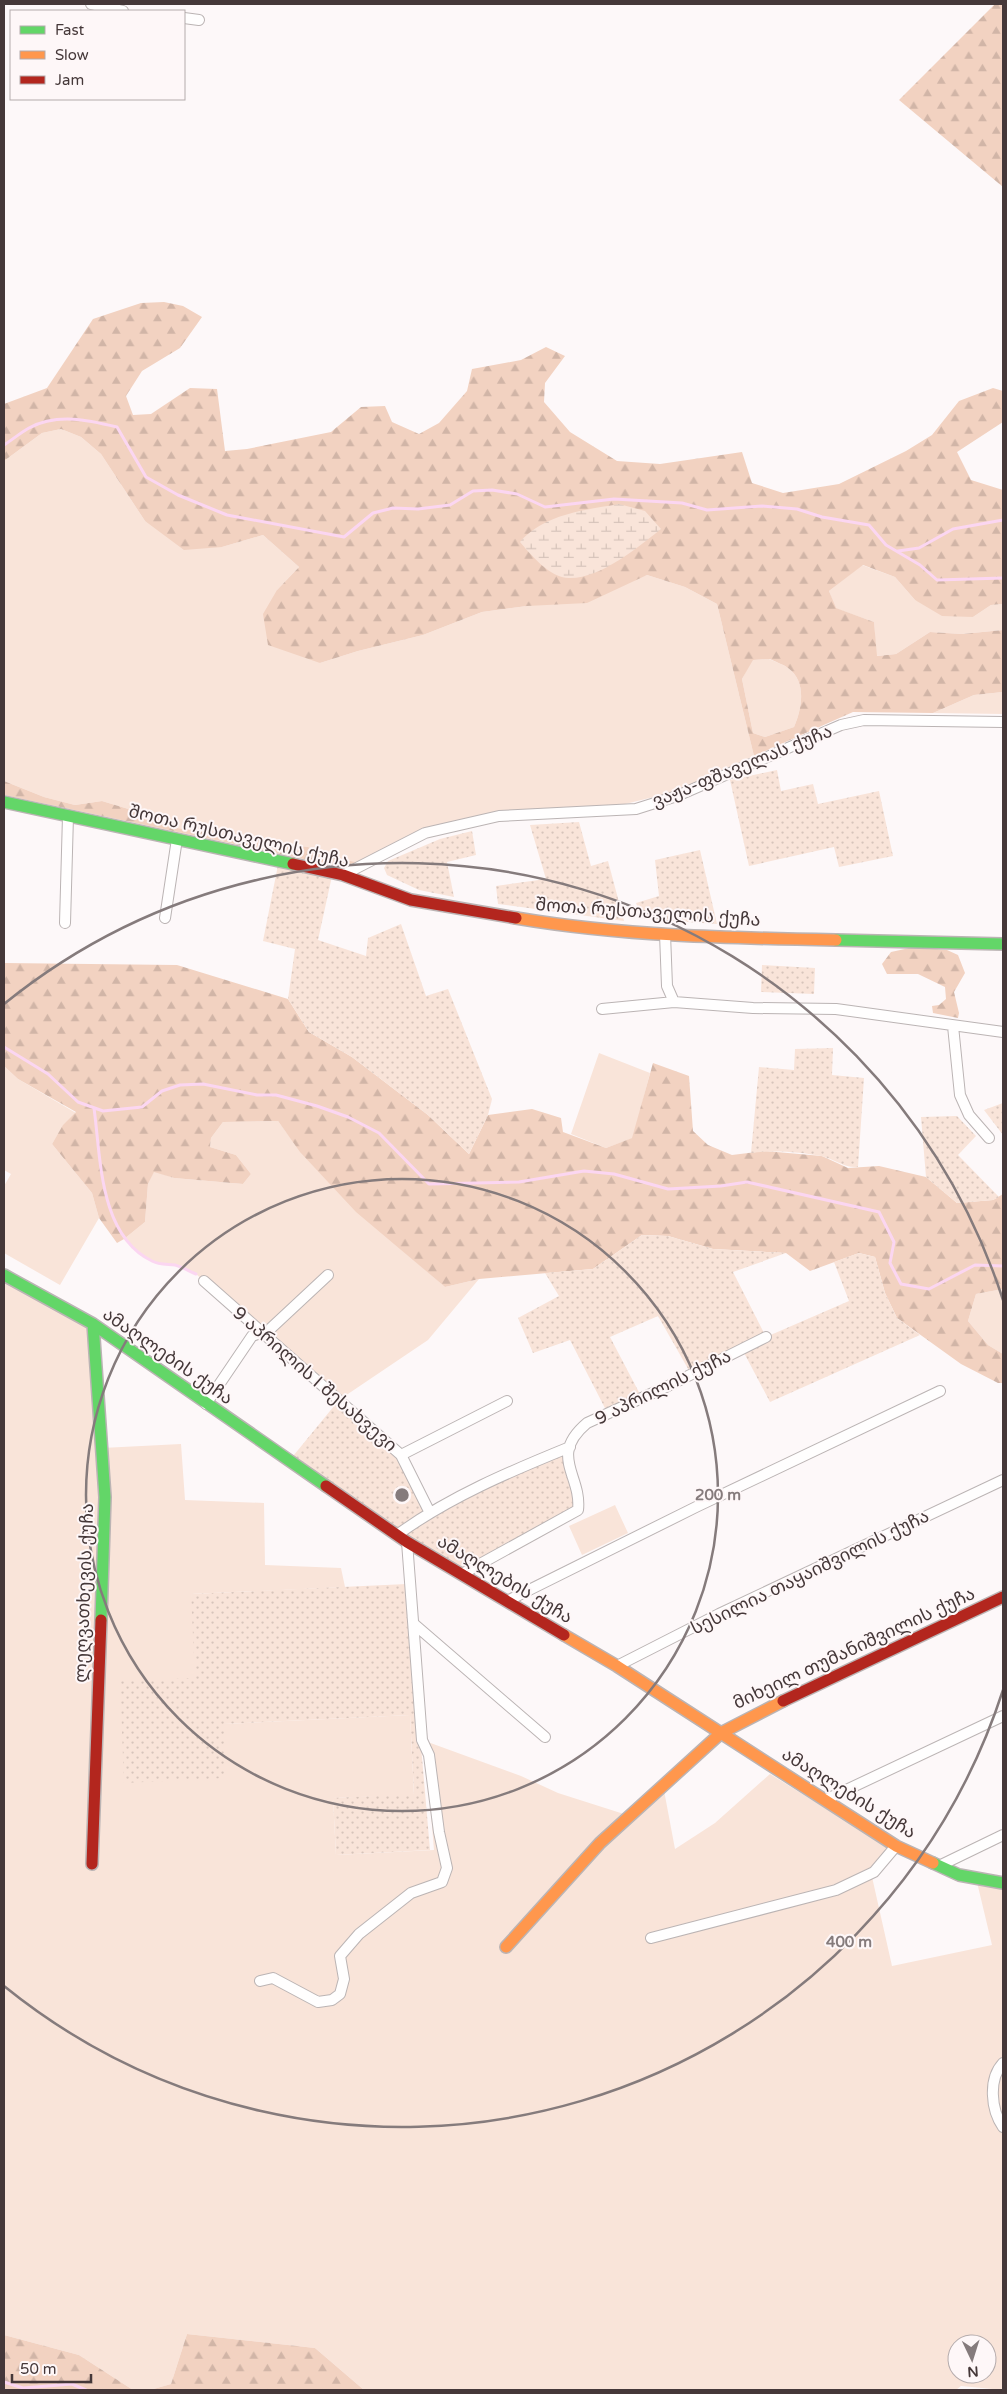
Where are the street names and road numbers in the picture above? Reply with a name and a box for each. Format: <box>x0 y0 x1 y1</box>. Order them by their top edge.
street label: ვაჟა-ფშაველას ქუჩა <box>649 720 835 812</box>
street label: შოთა რუსთაველის ქუჩა <box>127 800 351 872</box>
street label: შოთა რუსთაველის ქუჩა <box>535 893 761 931</box>
street label: 9 აპრილის I შესახვევი <box>228 1302 402 1456</box>
street label: ამაღლების ქუჩა <box>99 1303 237 1409</box>
street label: 9 აპრილის ქუჩა <box>591 1345 735 1429</box>
street label: ლეღვათხევის ქუჩა <box>70 1503 98 1683</box>
street label: სესილია თაყაიშვილის ქუჩა <box>687 1505 933 1639</box>
street label: ამაღლების ქუჩა <box>433 1530 577 1628</box>
street label: მიხეილ თუმანიშვილის ქუჩა <box>730 1582 978 1714</box>
street label: ამაღლების ქუჩა <box>778 1743 920 1843</box>

